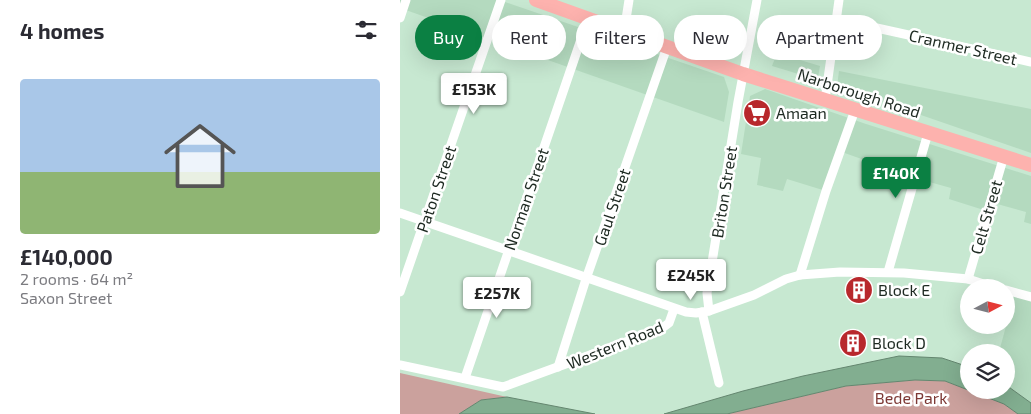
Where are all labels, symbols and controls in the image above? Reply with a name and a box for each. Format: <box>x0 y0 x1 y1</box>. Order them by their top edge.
chip: Buy <box>415 15 482 60</box>
chip: Rent <box>492 15 566 60</box>
chip: Filters <box>576 15 664 60</box>
chip: New <box>674 15 747 60</box>
chip: Apartment <box>757 15 882 60</box>
icon: filters <box>352 16 380 44</box>
text: 4 homes <box>20 18 104 43</box>
street label: Cranmer Street <box>907 25 1019 68</box>
street label: Narborough Road <box>795 64 923 121</box>
pin: £153K <box>439 72 509 115</box>
text: £153K <box>452 79 496 98</box>
supermarket icon: Amaan <box>742 98 772 128</box>
place label: Amaan <box>776 103 827 122</box>
icon: home <box>155 111 245 201</box>
street label: Paton Street <box>412 143 459 235</box>
street label: Norman Street <box>499 145 552 252</box>
street label: Briton Street <box>707 145 740 239</box>
pin: £140K <box>861 156 931 199</box>
text: £140K <box>873 163 919 182</box>
street label: Gaul Street <box>589 166 634 248</box>
street label: Celt Street <box>966 177 1005 256</box>
text: £140,000 <box>20 244 113 269</box>
pin: £245K <box>656 258 726 301</box>
text: £245K <box>667 265 715 284</box>
text: 2 rooms · 64 m² <box>20 269 133 288</box>
building icon: Block E <box>844 275 874 305</box>
pin: £257K <box>462 276 532 319</box>
north arrow <box>960 279 1015 334</box>
map controls <box>960 279 1015 399</box>
place label: Block E <box>878 280 930 299</box>
text: £257K <box>474 283 520 302</box>
text: Saxon Street <box>20 288 112 307</box>
street label: Western Road <box>564 317 666 373</box>
building icon: Block D <box>838 328 868 358</box>
place label: Block D <box>872 333 926 352</box>
button: layers <box>960 344 1015 399</box>
park label: Bede Park <box>875 388 947 407</box>

